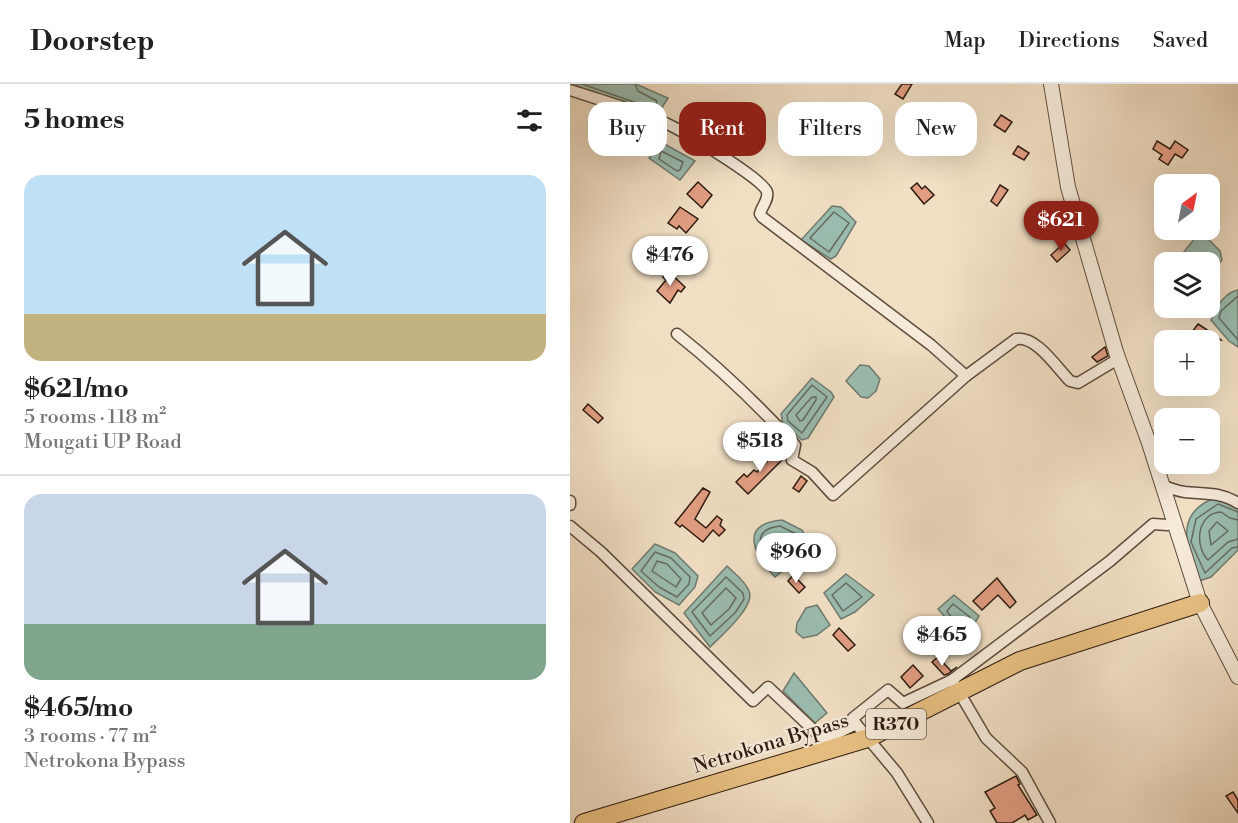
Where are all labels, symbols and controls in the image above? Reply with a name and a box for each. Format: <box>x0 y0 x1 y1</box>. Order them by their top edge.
text: Doorstep <box>30 24 155 59</box>
text: Map <box>944 28 986 54</box>
text: Directions <box>1019 28 1120 54</box>
text: Saved <box>1153 28 1208 54</box>
chip: Buy <box>588 102 667 156</box>
chip: Rent <box>679 102 766 156</box>
chip: Filters <box>778 102 883 156</box>
chip: New <box>895 102 977 156</box>
text: 5 homes <box>24 104 124 136</box>
icon: filters <box>513 104 546 137</box>
north arrow <box>1154 174 1220 240</box>
map controls <box>1154 174 1220 474</box>
pin: $621 <box>1025 201 1097 252</box>
text: $621 <box>1038 208 1084 233</box>
icon: home <box>231 214 339 322</box>
pin: $476 <box>634 236 706 287</box>
text: $476 <box>646 243 694 268</box>
button: layers <box>1154 252 1220 318</box>
button: + <box>1154 330 1220 396</box>
text: $621/mo <box>24 373 129 405</box>
text: 5 rooms · 118 m² <box>24 405 166 430</box>
button: − <box>1154 408 1220 474</box>
pin: $518 <box>724 422 796 473</box>
text: $518 <box>737 429 783 454</box>
text: Mougati UP Road <box>24 430 182 455</box>
icon: home <box>231 533 339 641</box>
pin: $960 <box>760 533 832 584</box>
text: $960 <box>770 540 822 565</box>
pin: $465 <box>906 616 978 667</box>
text: $465 <box>917 623 967 648</box>
text: $465/mo <box>24 692 133 724</box>
street label: Netrokona Bypass <box>690 708 852 780</box>
road number: R370 <box>866 709 926 739</box>
text: 3 rooms · 77 m² <box>24 724 157 749</box>
text: Netrokona Bypass <box>24 749 186 774</box>

